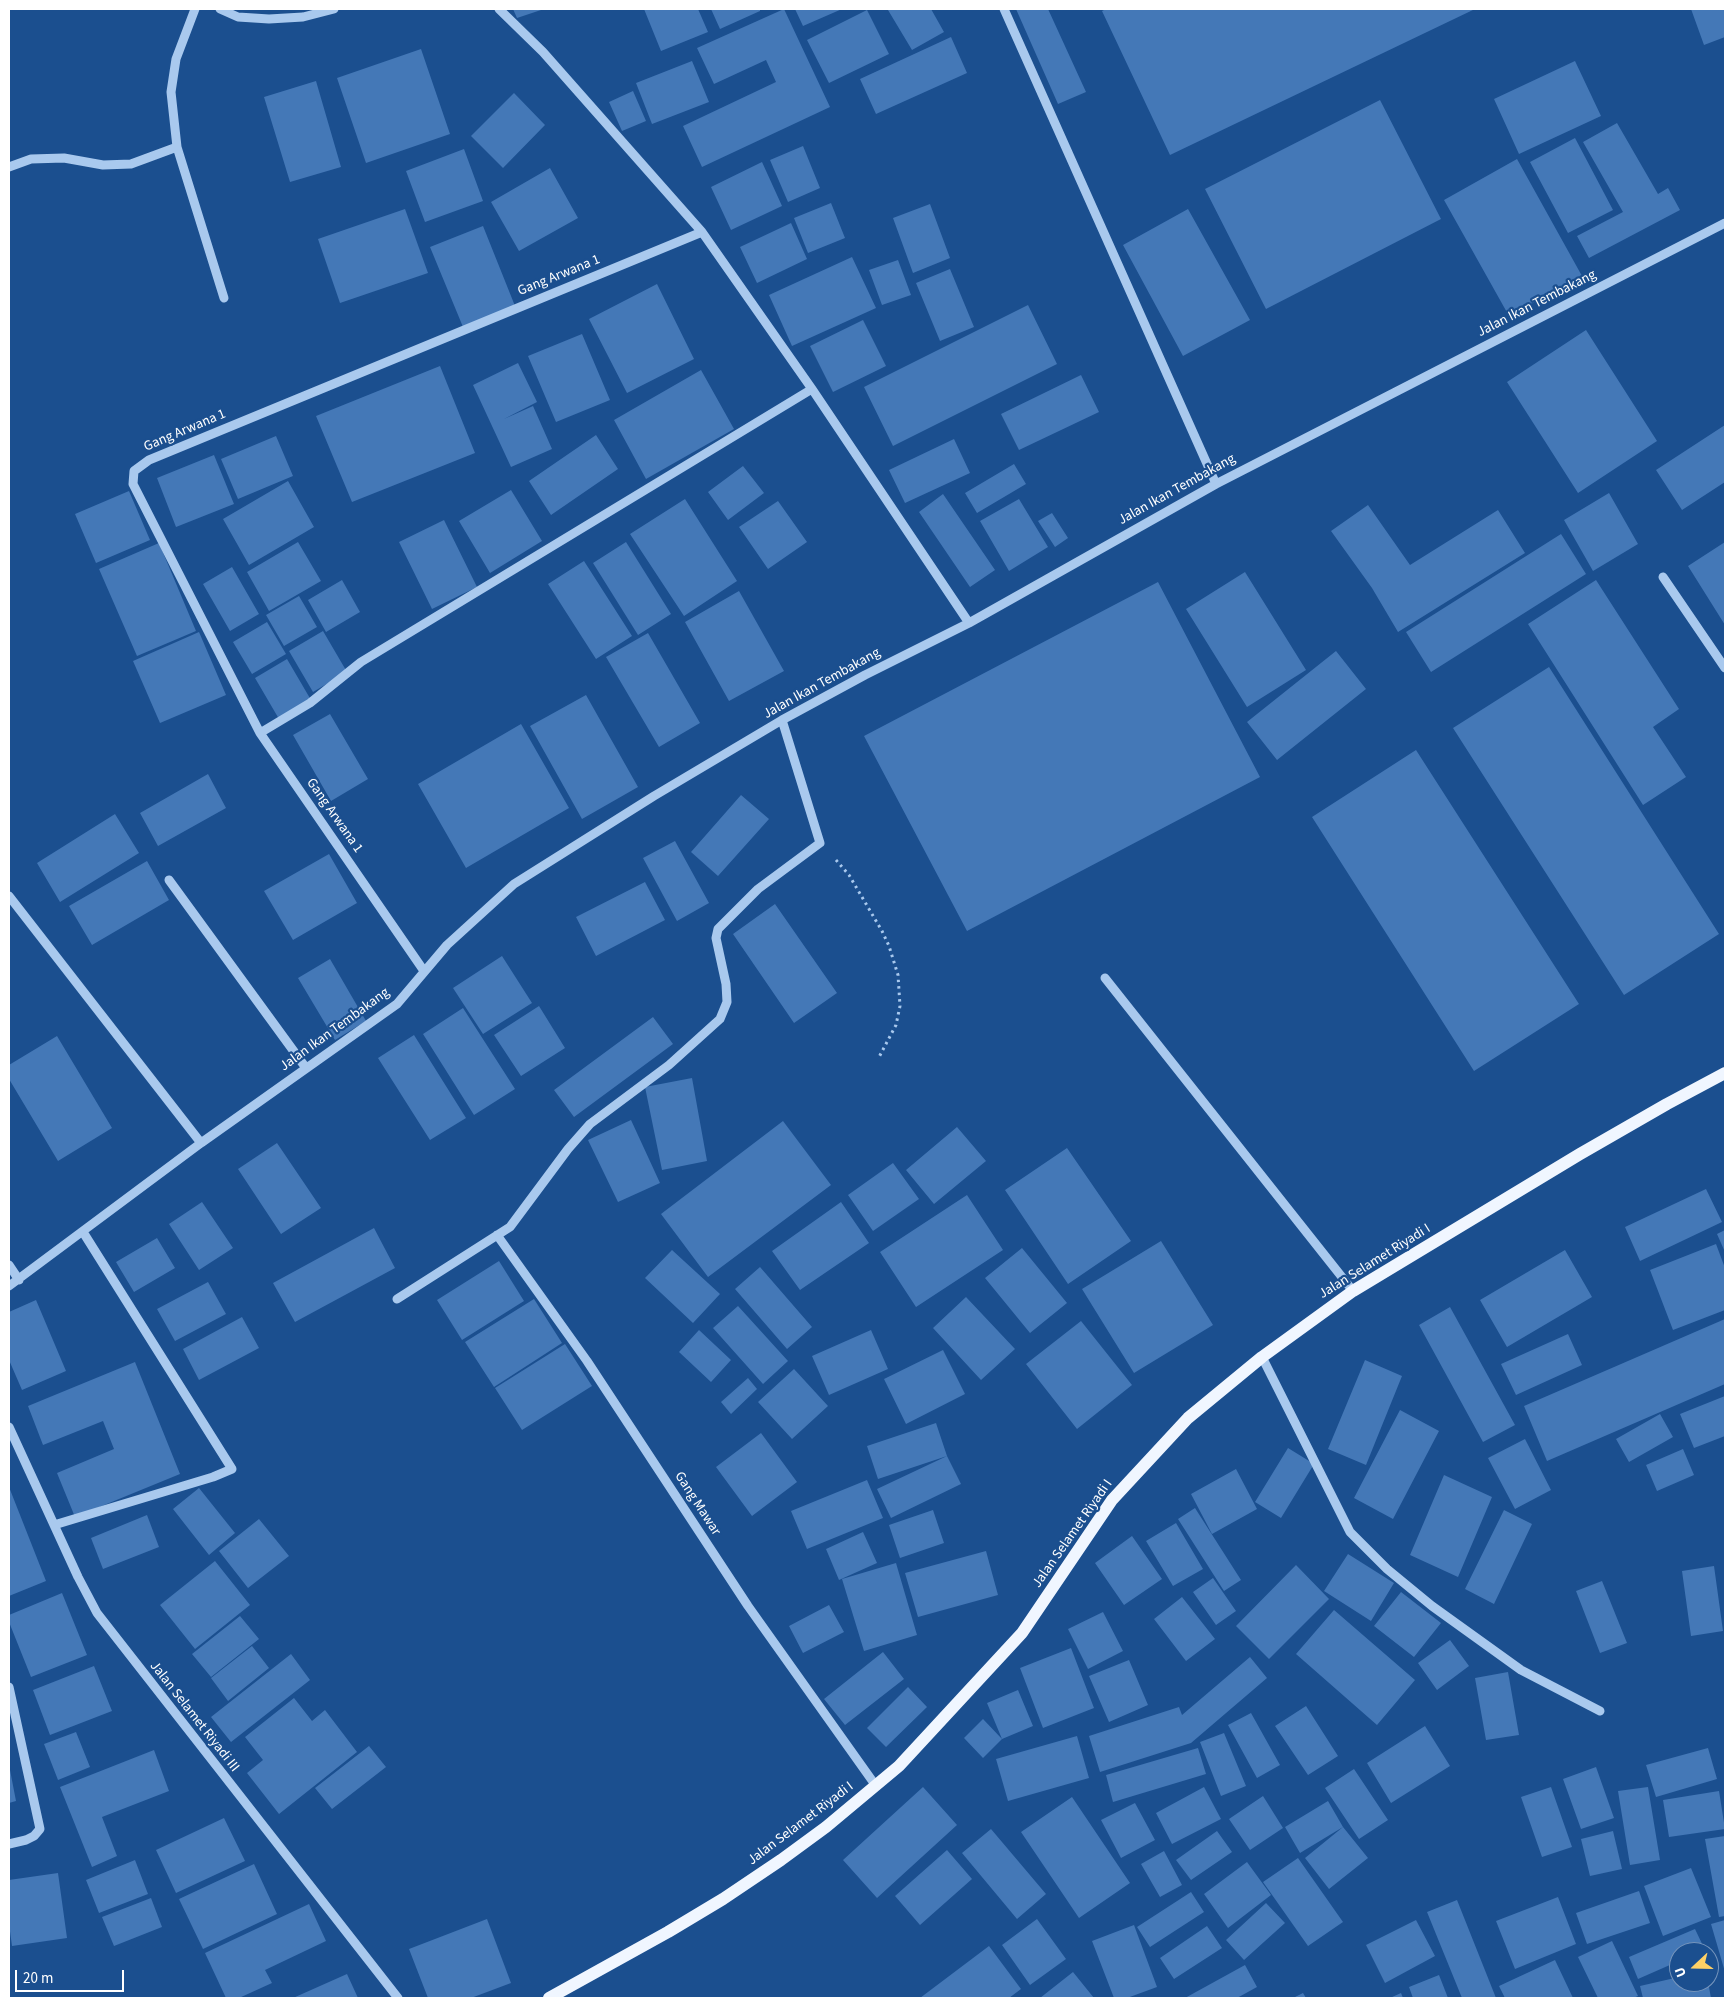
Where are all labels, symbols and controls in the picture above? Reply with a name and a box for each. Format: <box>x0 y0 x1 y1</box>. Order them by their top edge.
street label: Gang Arwana 1 <box>515 252 603 300</box>
street label: Jalan Ikan Tembakang <box>1475 267 1599 341</box>
street label: Gang Arwana 1 <box>141 406 229 456</box>
street label: Jalan Ikan Tembakang <box>1116 451 1238 529</box>
street label: Jalan Ikan Tembakang <box>761 645 883 723</box>
street label: Gang Arwana 1 <box>302 775 366 857</box>
street label: Jalan Ikan Tembakang <box>277 985 393 1075</box>
street label: Jalan Selamet Riyadi I <box>1316 1221 1434 1303</box>
street label: Gang Mawar <box>670 1469 724 1539</box>
street label: Jalan Selamet Riyadi I <box>1029 1477 1117 1591</box>
street label: Jalan Selamet Riyadi III <box>146 1658 242 1776</box>
street label: Jalan Selamet Riyadi I <box>745 1779 857 1869</box>
north arrow <box>1669 1942 1719 1992</box>
scale bar <box>18 1960 126 1992</box>
text: U <box>1670 1964 1692 1980</box>
text: 20 m <box>23 1968 53 1989</box>

